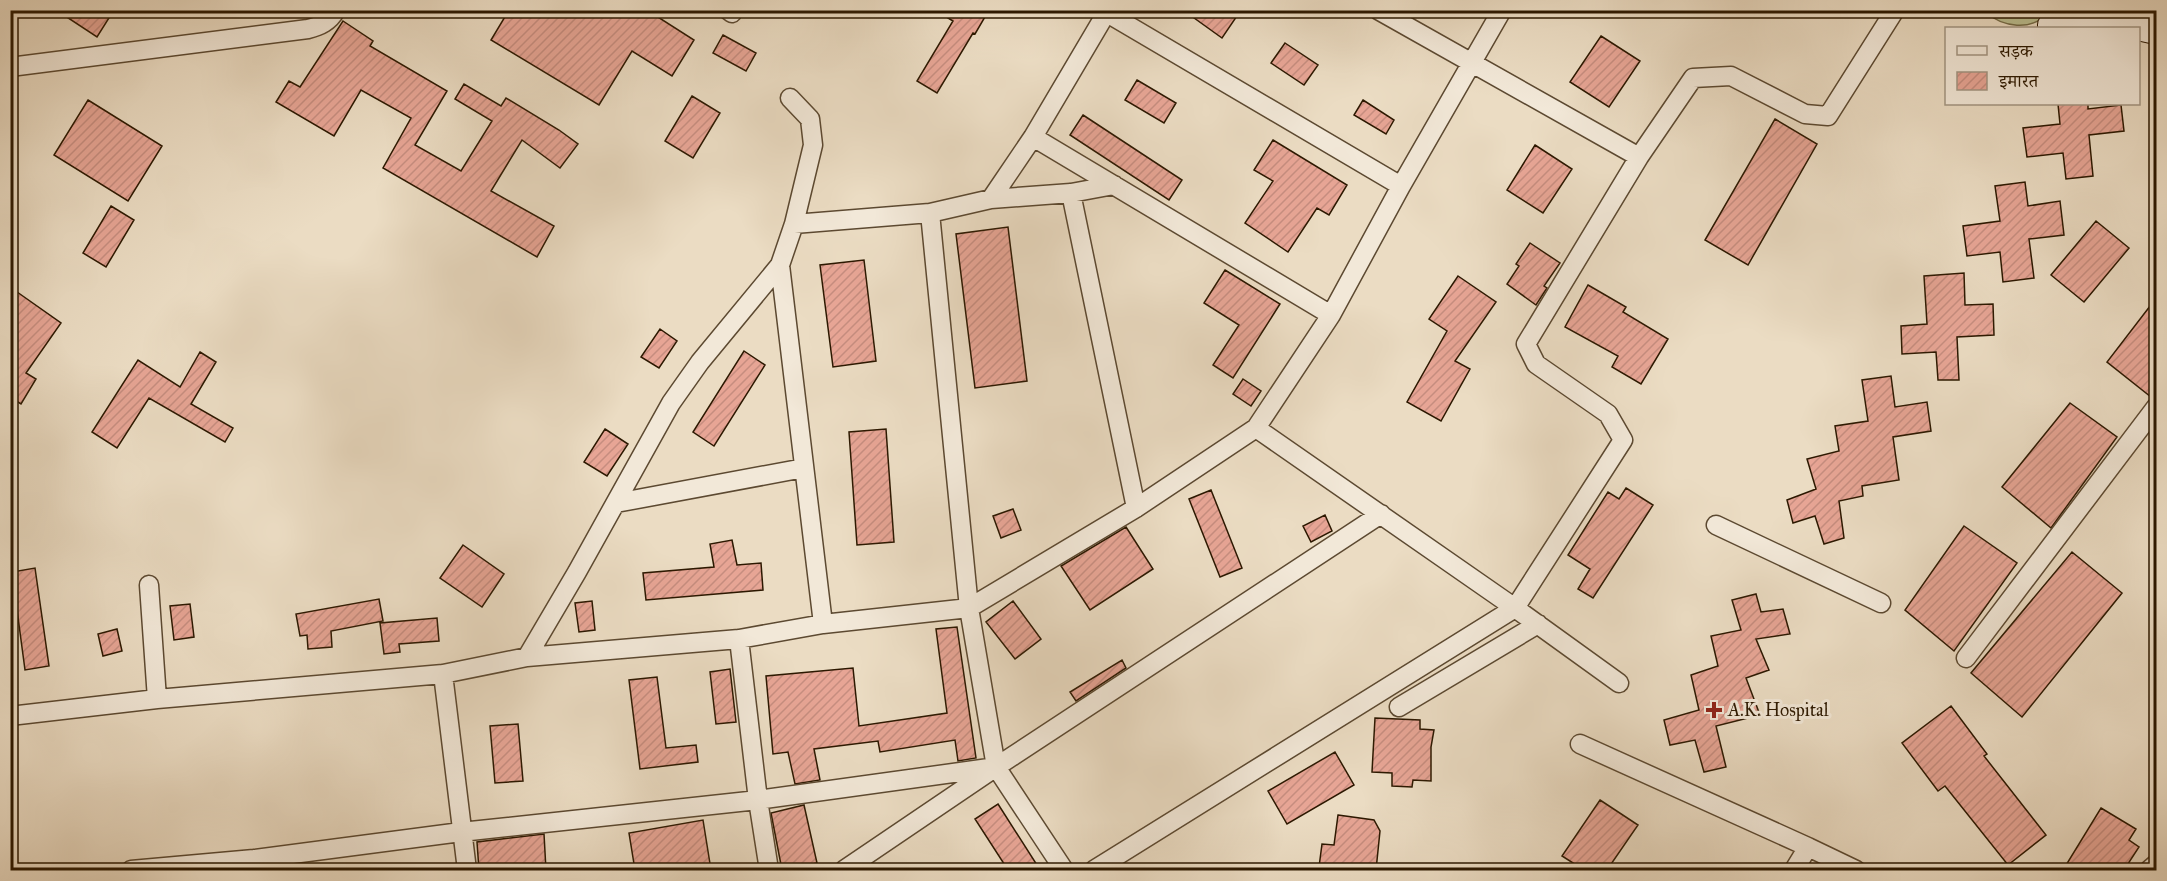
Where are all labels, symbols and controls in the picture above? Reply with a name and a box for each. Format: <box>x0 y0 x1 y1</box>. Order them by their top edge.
legend <box>1945 27 2140 105</box>
text: सड़क <box>1998 40 2034 62</box>
text: इमारत <box>1998 70 2039 92</box>
place label: A.K. Hospital <box>1727 699 1829 721</box>
marker: A.K. Hospital <box>1705 701 1723 719</box>

